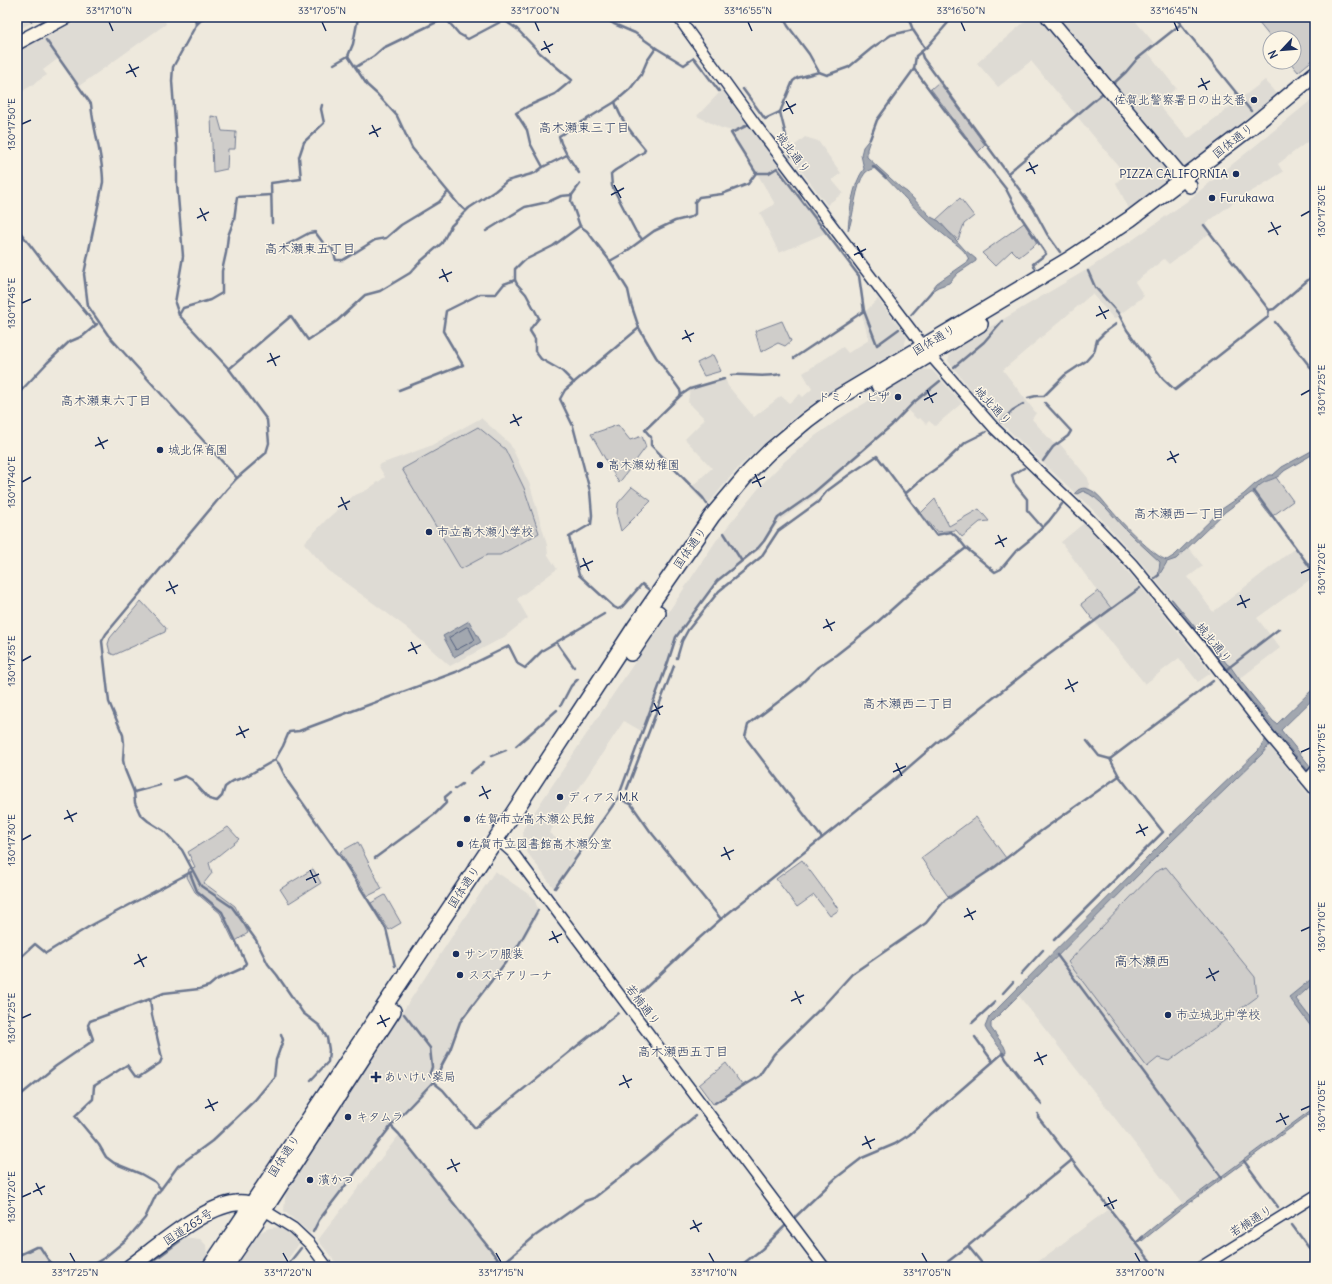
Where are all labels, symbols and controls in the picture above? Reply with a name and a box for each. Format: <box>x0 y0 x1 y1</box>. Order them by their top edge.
text: 33°17'10"N <box>86 4 132 17</box>
text: 33°17'05"N <box>298 4 346 17</box>
text: 33°17'00"N <box>511 4 559 17</box>
text: 33°16'55"N <box>724 4 772 17</box>
text: 33°16'50"N <box>937 4 986 17</box>
text: 33°16'45"N <box>1150 4 1198 17</box>
north arrow <box>1262 30 1302 70</box>
text: N <box>1265 48 1281 61</box>
place label: 佐賀北警察署日の出交番 <box>1114 92 1246 107</box>
marker: 佐賀北警察署日の出交番 <box>1249 95 1259 105</box>
text: 130°17'50"E <box>5 98 18 150</box>
district label: 高木瀬東三丁目 <box>538 119 630 136</box>
street label: 国体通り <box>1209 120 1256 161</box>
street label: 城北通り <box>773 129 814 176</box>
place label: PIZZA CALIFORNIA <box>1119 166 1228 181</box>
marker: PIZZA CALIFORNIA <box>1231 169 1241 179</box>
text: 130°17'30"E <box>1315 185 1328 237</box>
place label: Furukawa <box>1220 190 1275 205</box>
marker: Furukawa <box>1207 193 1217 203</box>
district label: 高木瀬東五丁目 <box>264 240 356 257</box>
text: 130°17'45"E <box>5 277 18 328</box>
street label: 国体通り <box>909 321 958 358</box>
text: 130°17'25"E <box>1315 364 1328 415</box>
street label: 城北通り <box>972 383 1015 428</box>
place label: ドミノ・ピザ <box>818 389 890 404</box>
district label: 高木瀬東六丁目 <box>60 392 152 409</box>
marker: ドミノ・ピザ <box>893 392 903 402</box>
place label: 城北保育園 <box>168 442 228 457</box>
marker: 城北保育園 <box>155 445 165 455</box>
text: 130°17'40"E <box>5 456 18 508</box>
place label: 高木瀬幼稚園 <box>608 457 680 472</box>
marker: 高木瀬幼稚園 <box>595 460 605 470</box>
district label: 高木瀬西一丁目 <box>1133 505 1225 522</box>
place label: 市立高木瀬小学校 <box>437 524 533 539</box>
street label: 国体通り <box>670 524 710 572</box>
marker: 市立高木瀬小学校 <box>424 527 434 537</box>
text: 130°17'20"E <box>1315 543 1328 595</box>
street label: 城北通り <box>1193 619 1235 666</box>
text: 130°17'35"E <box>5 635 18 687</box>
district label: 高木瀬西二丁目 <box>862 695 954 712</box>
text: 130°17'15"E <box>1315 723 1328 773</box>
place label: ディアス M.K <box>568 789 639 804</box>
marker: ディアス M.K <box>555 792 565 802</box>
place label: 佐賀市立高木瀬公民館 <box>475 811 595 826</box>
text: 130°17'30"E <box>5 814 18 866</box>
marker: 佐賀市立高木瀬公民館 <box>462 814 472 824</box>
place label: 佐賀市立図書館高木瀬分室 <box>468 836 612 851</box>
marker: 佐賀市立図書館高木瀬分室 <box>455 839 465 849</box>
street label: 国体通り <box>444 863 483 911</box>
text: 130°17'10"E <box>1315 902 1328 952</box>
place label: サンワ服装 <box>464 946 524 961</box>
marker: サンワ服装 <box>451 949 461 959</box>
district label: 高木瀬西 <box>1114 952 1170 970</box>
place label: スズキアリーナ <box>468 967 552 982</box>
marker: スズキアリーナ <box>455 970 465 980</box>
street label: 若楠通り <box>623 981 664 1028</box>
text: 130°17'25"E <box>5 992 18 1043</box>
place label: 市立城北中学校 <box>1176 1007 1260 1022</box>
marker: 市立城北中学校 <box>1163 1010 1173 1020</box>
district label: 高木瀬西五丁目 <box>637 1043 729 1060</box>
place label: あいけい薬局 <box>384 1069 456 1084</box>
marker: あいけい薬局 <box>371 1072 381 1082</box>
text: 130°17'05"E <box>1315 1080 1328 1132</box>
place label: キタムラ <box>356 1109 404 1124</box>
marker: キタムラ <box>343 1112 353 1122</box>
street label: 国体通り <box>264 1132 303 1180</box>
text: 130°17'20"E <box>5 1171 18 1223</box>
place label: 濱かつ <box>318 1172 354 1187</box>
marker: 濱かつ <box>305 1175 315 1185</box>
street label: 若楠通り <box>1226 1201 1275 1240</box>
street label: 国道263号 <box>160 1205 215 1248</box>
text: 33°17'25"N <box>51 1266 99 1279</box>
text: 33°17'20"N <box>264 1266 312 1279</box>
text: 33°17'15"N <box>478 1266 524 1279</box>
text: 33°17'10"N <box>691 1266 737 1279</box>
text: 33°17'05"N <box>903 1266 951 1279</box>
text: 33°17'00"N <box>1116 1266 1164 1279</box>

